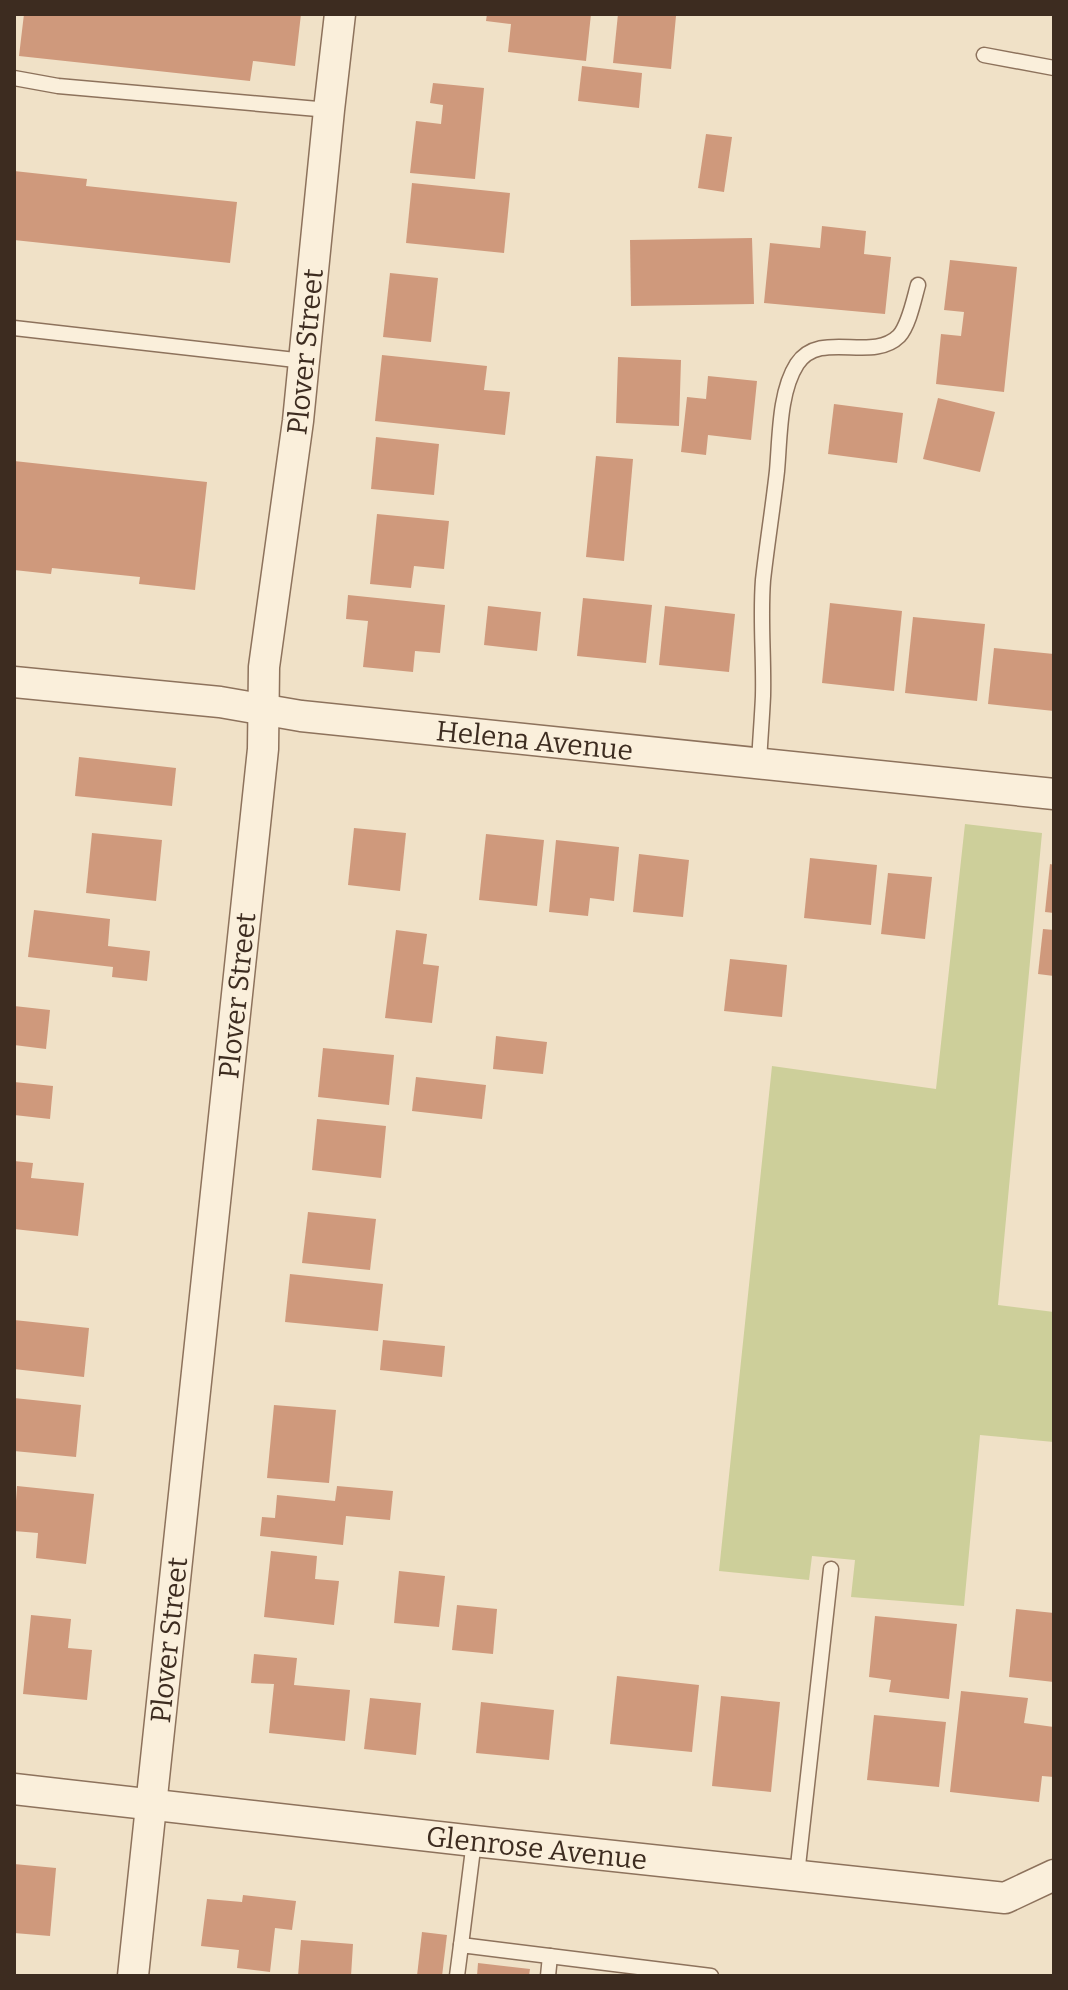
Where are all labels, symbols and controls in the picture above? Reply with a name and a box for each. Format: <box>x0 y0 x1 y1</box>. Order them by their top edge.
street label: Plover Street <box>280 267 330 437</box>
street label: Helena Avenue <box>435 714 635 767</box>
street label: Plover Street <box>212 911 262 1080</box>
street label: Plover Street <box>143 1555 194 1724</box>
street label: Glenrose Avenue <box>424 1819 649 1876</box>

